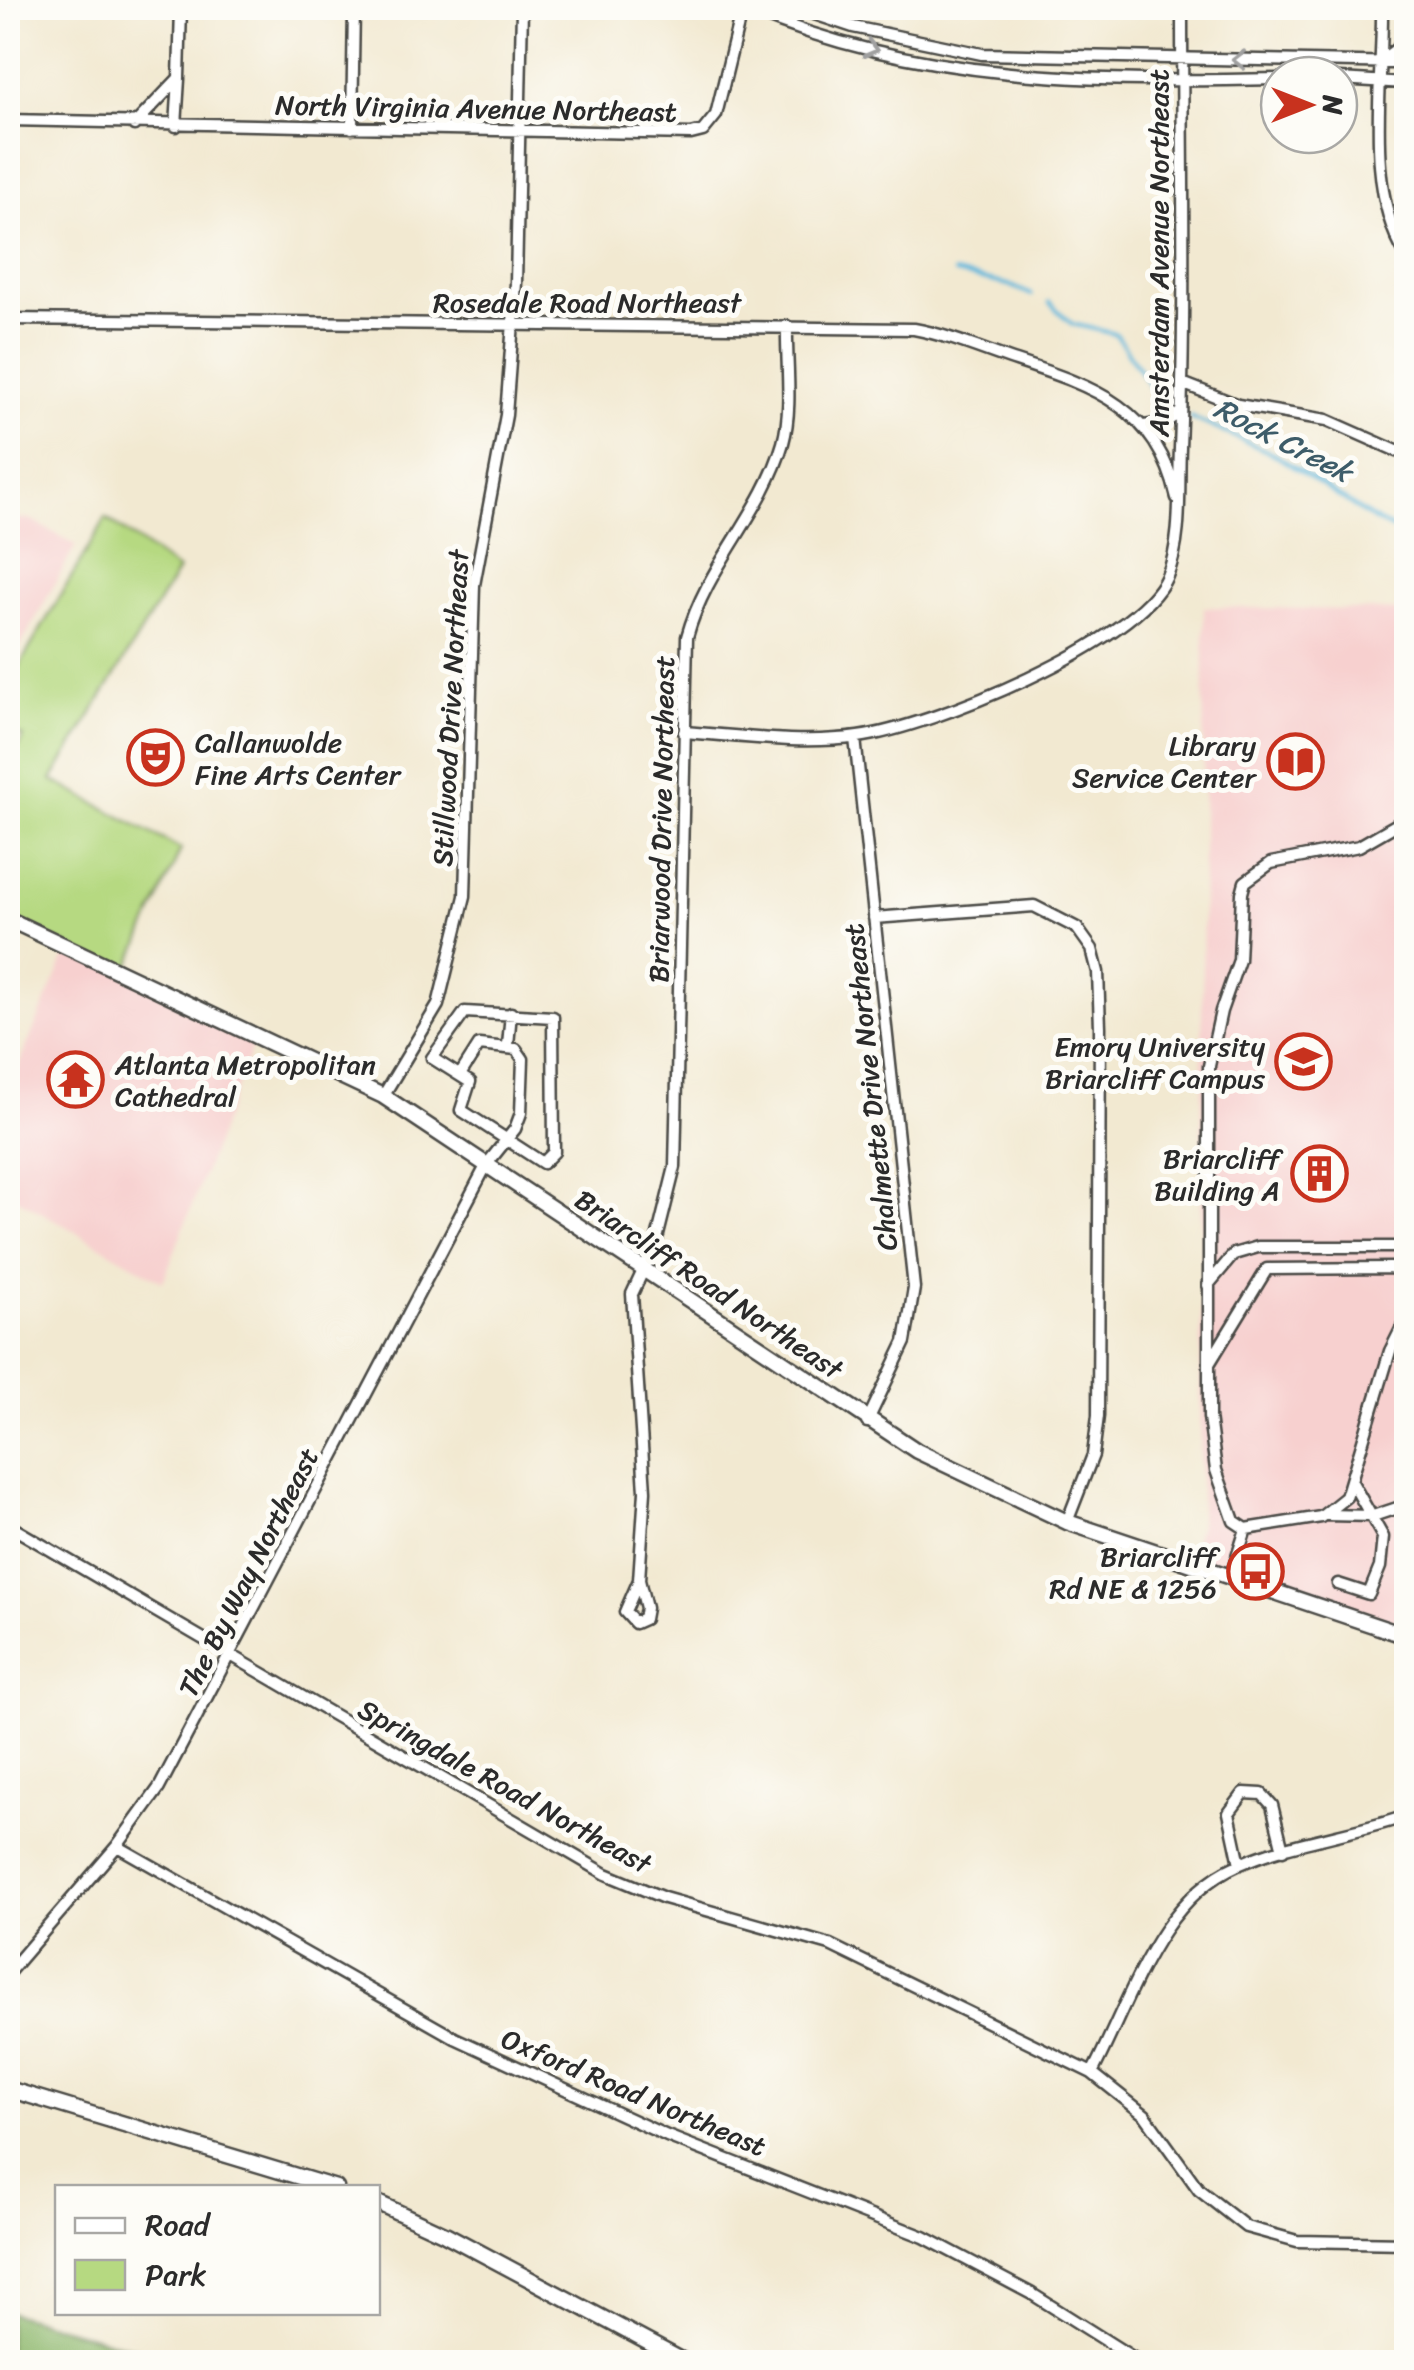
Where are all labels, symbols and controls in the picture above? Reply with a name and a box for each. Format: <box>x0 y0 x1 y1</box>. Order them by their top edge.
one-way arrow <box>862 37 879 58</box>
one-way arrow <box>1231 50 1247 71</box>
north arrow <box>1259 55 1359 155</box>
street label: Amsterdam Avenue Northeast <box>1134 69 1183 438</box>
street label: North Virginia Avenue Northeast <box>275 80 677 137</box>
text: N <box>1309 94 1358 115</box>
street label: Rosedale Road Northeast <box>433 278 743 327</box>
water label: Rock Creek <box>1204 382 1365 500</box>
street label: Stillwood Drive Northeast <box>418 547 483 868</box>
street label: Briarwood Drive Northeast <box>634 655 689 983</box>
place label: Callanwolde Fine Arts Center <box>195 718 402 799</box>
place label: Library Service Center <box>1072 721 1258 802</box>
theatre icon: Callanwolde Fine Arts Center <box>126 728 186 788</box>
library icon: Library Service Center <box>1265 731 1325 791</box>
street label: Chalmette Drive Northeast <box>829 921 912 1253</box>
place label: Emory University Briarcliff Campus <box>1045 1022 1266 1103</box>
school or university icon: Emory University Briarcliff Campus <box>1274 1032 1334 1092</box>
place label: Atlanta Metropolitan Cathedral <box>114 1040 376 1121</box>
temple icon: Atlanta Metropolitan Cathedral <box>46 1050 106 1110</box>
place label: Briarcliff Building A <box>1154 1134 1284 1215</box>
building icon: Briarcliff Building A <box>1289 1144 1349 1204</box>
street label: Briarcliff Road Northeast <box>564 1176 854 1394</box>
street label: The By Way Northeast <box>164 1439 333 1706</box>
place label: Briarcliff Rd NE & 1256 <box>1049 1532 1221 1613</box>
bus stop icon: Briarcliff Rd NE & 1256 <box>1226 1542 1286 1602</box>
street label: Springdale Road Northeast <box>349 1685 662 1889</box>
street label: Oxford Road Northeast <box>493 2014 774 2171</box>
legend <box>55 2185 380 2315</box>
text: Road <box>145 2198 212 2252</box>
text: Park <box>145 2248 207 2302</box>

